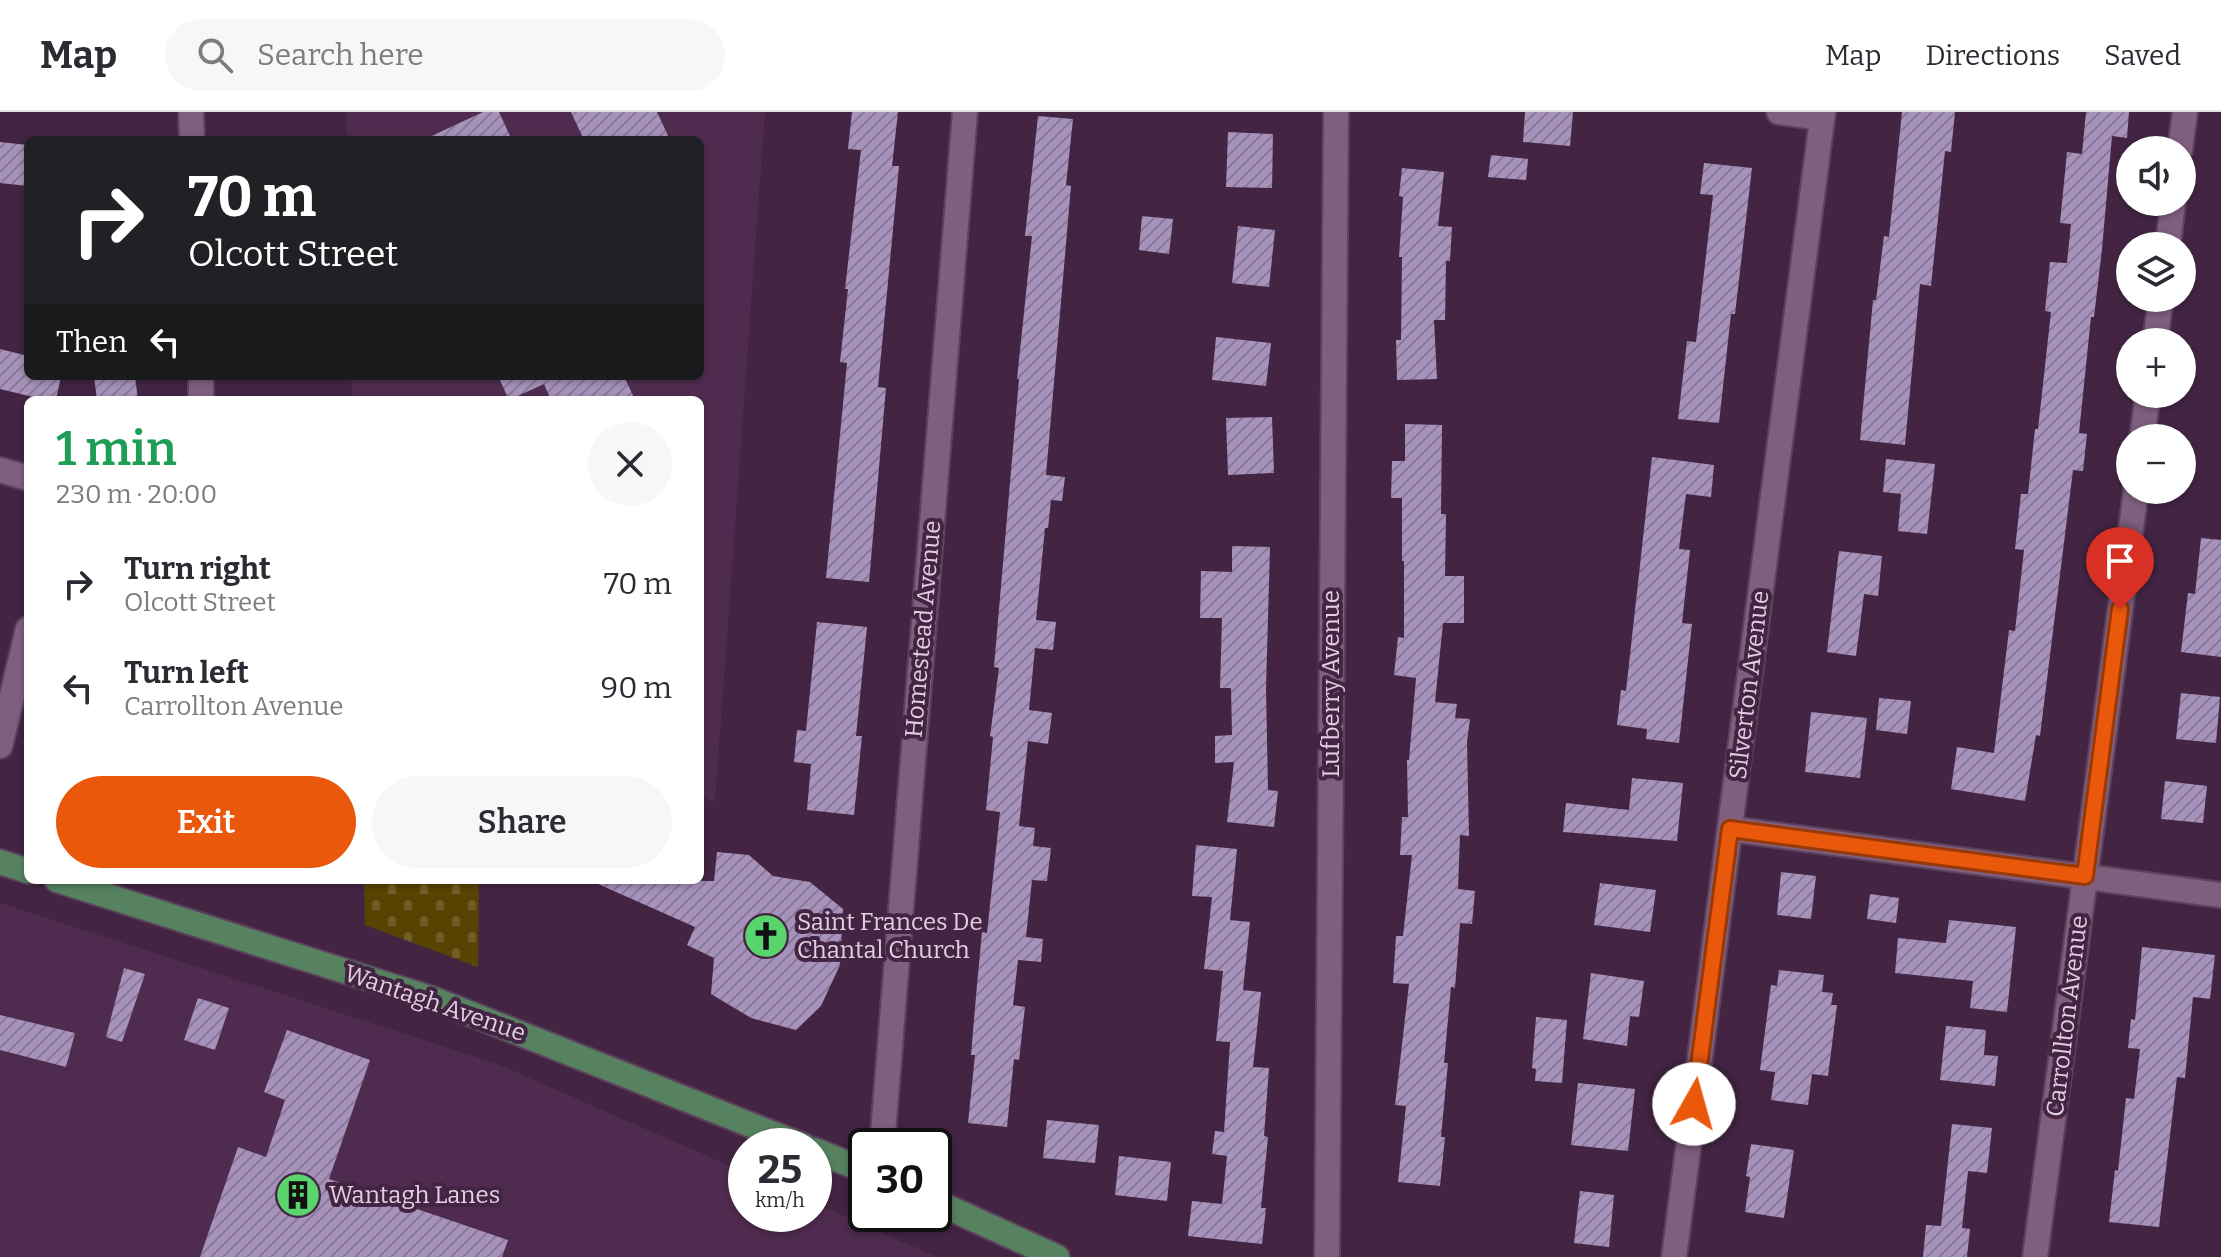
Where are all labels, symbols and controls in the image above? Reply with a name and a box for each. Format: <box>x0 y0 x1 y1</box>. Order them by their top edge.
search box <box>165 19 725 91</box>
text: Map <box>40 32 117 78</box>
icon: search <box>193 33 237 77</box>
text: Search here <box>257 37 424 73</box>
text: Map <box>1825 39 1881 72</box>
text: Directions <box>1925 39 2060 72</box>
text: Saved <box>2104 39 2181 72</box>
map controls <box>2116 136 2196 504</box>
button: sound <box>2116 136 2196 216</box>
text: 70 m <box>188 164 316 231</box>
icon: right <box>56 168 160 272</box>
text: Olcott Street <box>188 232 398 276</box>
button: layers <box>2116 232 2196 312</box>
icon: left <box>143 320 187 364</box>
text: Then <box>56 324 127 360</box>
button: + <box>2116 328 2196 408</box>
text: 1 min <box>56 420 177 478</box>
button: close <box>588 422 672 506</box>
button: − <box>2116 424 2196 504</box>
text: 230 m · 20:00 <box>56 479 217 510</box>
street label: Homestead Avenue <box>900 519 946 739</box>
pin <box>2086 527 2154 609</box>
icon: arrive <box>2098 539 2142 583</box>
text: Turn right <box>124 551 271 587</box>
icon: right <box>56 562 100 606</box>
text: 70 m <box>604 566 672 602</box>
text: Olcott Street <box>124 587 276 618</box>
street label: Silverton Avenue <box>1724 589 1774 781</box>
street label: Lufberry Avenue <box>1317 590 1345 778</box>
text: Turn left <box>124 655 249 691</box>
icon: left <box>56 666 100 710</box>
text: 90 m <box>601 670 672 706</box>
text: Carrollton Avenue <box>124 691 344 722</box>
button: Exit <box>56 776 356 868</box>
button: Share <box>372 776 672 868</box>
place label: Saint Frances De Chantal Church <box>797 908 983 964</box>
church icon: Saint Frances De Chantal Church <box>742 912 790 960</box>
street label: Carrollton Avenue <box>2041 914 2093 1118</box>
street label: Wantagh Avenue <box>341 959 529 1047</box>
position arrow <box>1652 1062 1736 1146</box>
speed limit sign: 30 <box>848 1128 952 1232</box>
text: 25 <box>758 1146 802 1194</box>
building icon: Wantagh Lanes <box>274 1171 322 1219</box>
place label: Wantagh Lanes <box>329 1181 500 1209</box>
text: km/h <box>755 1188 805 1212</box>

